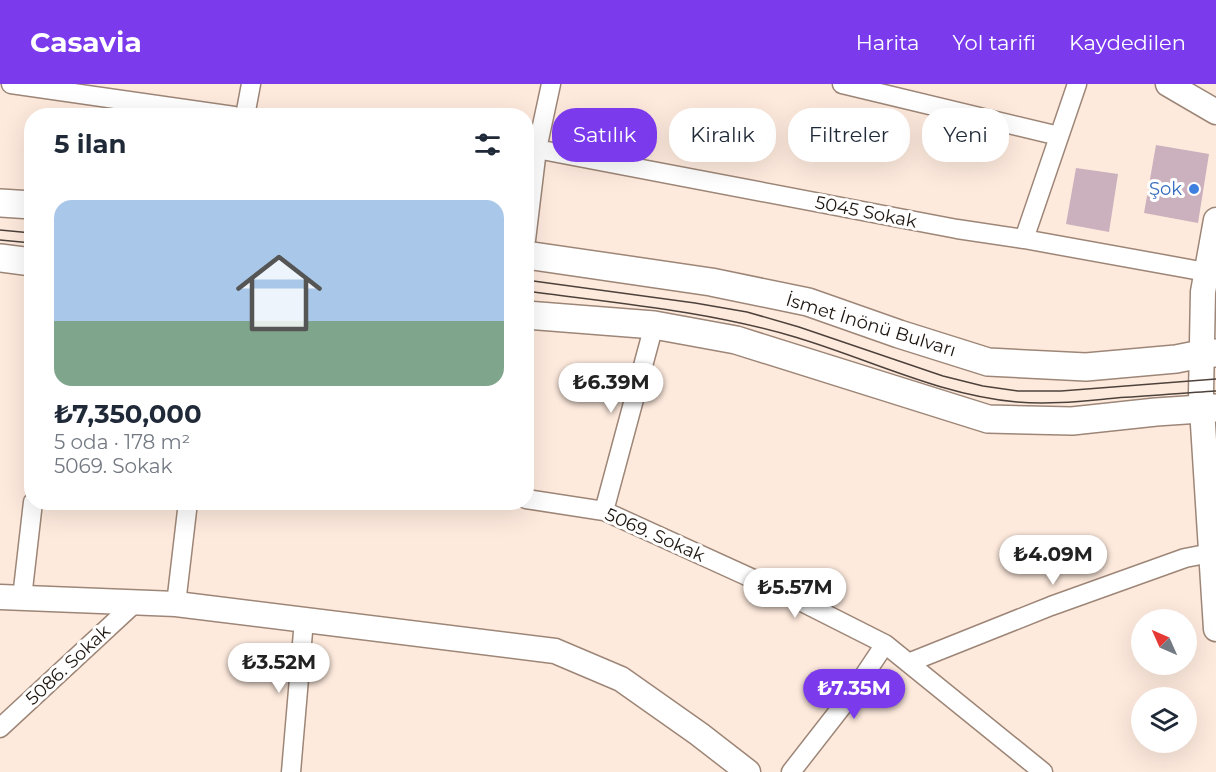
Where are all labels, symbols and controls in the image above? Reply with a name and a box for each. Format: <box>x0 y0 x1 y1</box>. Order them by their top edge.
text: Casavia <box>30 25 142 59</box>
text: Harita <box>856 30 919 55</box>
text: Yol tarifi <box>952 30 1036 55</box>
text: Kaydedilen <box>1069 30 1186 55</box>
chip: Satılık <box>552 108 657 162</box>
chip: Kiralık <box>669 108 776 162</box>
chip: Filtreler <box>788 108 910 162</box>
chip: Yeni <box>922 108 1009 162</box>
text: 5 ilan <box>54 128 127 160</box>
icon: filters <box>471 128 504 161</box>
place label: Şok <box>1149 178 1182 200</box>
marker: Şok <box>1187 182 1201 196</box>
street label: 5045 Sokak <box>813 191 919 233</box>
icon: home <box>225 239 333 347</box>
street label: İsmet İnönü Bulvarı <box>783 289 959 361</box>
pin: ₺6.39M <box>562 363 660 414</box>
text: ₺6.39M <box>572 370 650 394</box>
text: ₺7,350,000 <box>54 398 202 430</box>
text: 5 oda · 178 m² <box>54 430 190 454</box>
text: 5069. Sokak <box>54 454 173 478</box>
street label: 5069. Sokak <box>602 503 708 567</box>
pin: ₺4.09M <box>1004 535 1102 586</box>
text: ₺4.09M <box>1013 542 1093 566</box>
pin: ₺5.57M <box>746 568 844 619</box>
text: ₺5.57M <box>757 575 833 599</box>
north arrow <box>1131 609 1197 675</box>
map controls <box>1131 609 1197 753</box>
street label: 5086. Sokak <box>21 620 115 710</box>
pin: ₺3.52M <box>230 643 328 694</box>
text: ₺3.52M <box>242 650 316 674</box>
pin: ₺7.35M <box>805 669 903 720</box>
text: ₺7.35M <box>817 676 891 700</box>
button: layers <box>1131 687 1197 753</box>

